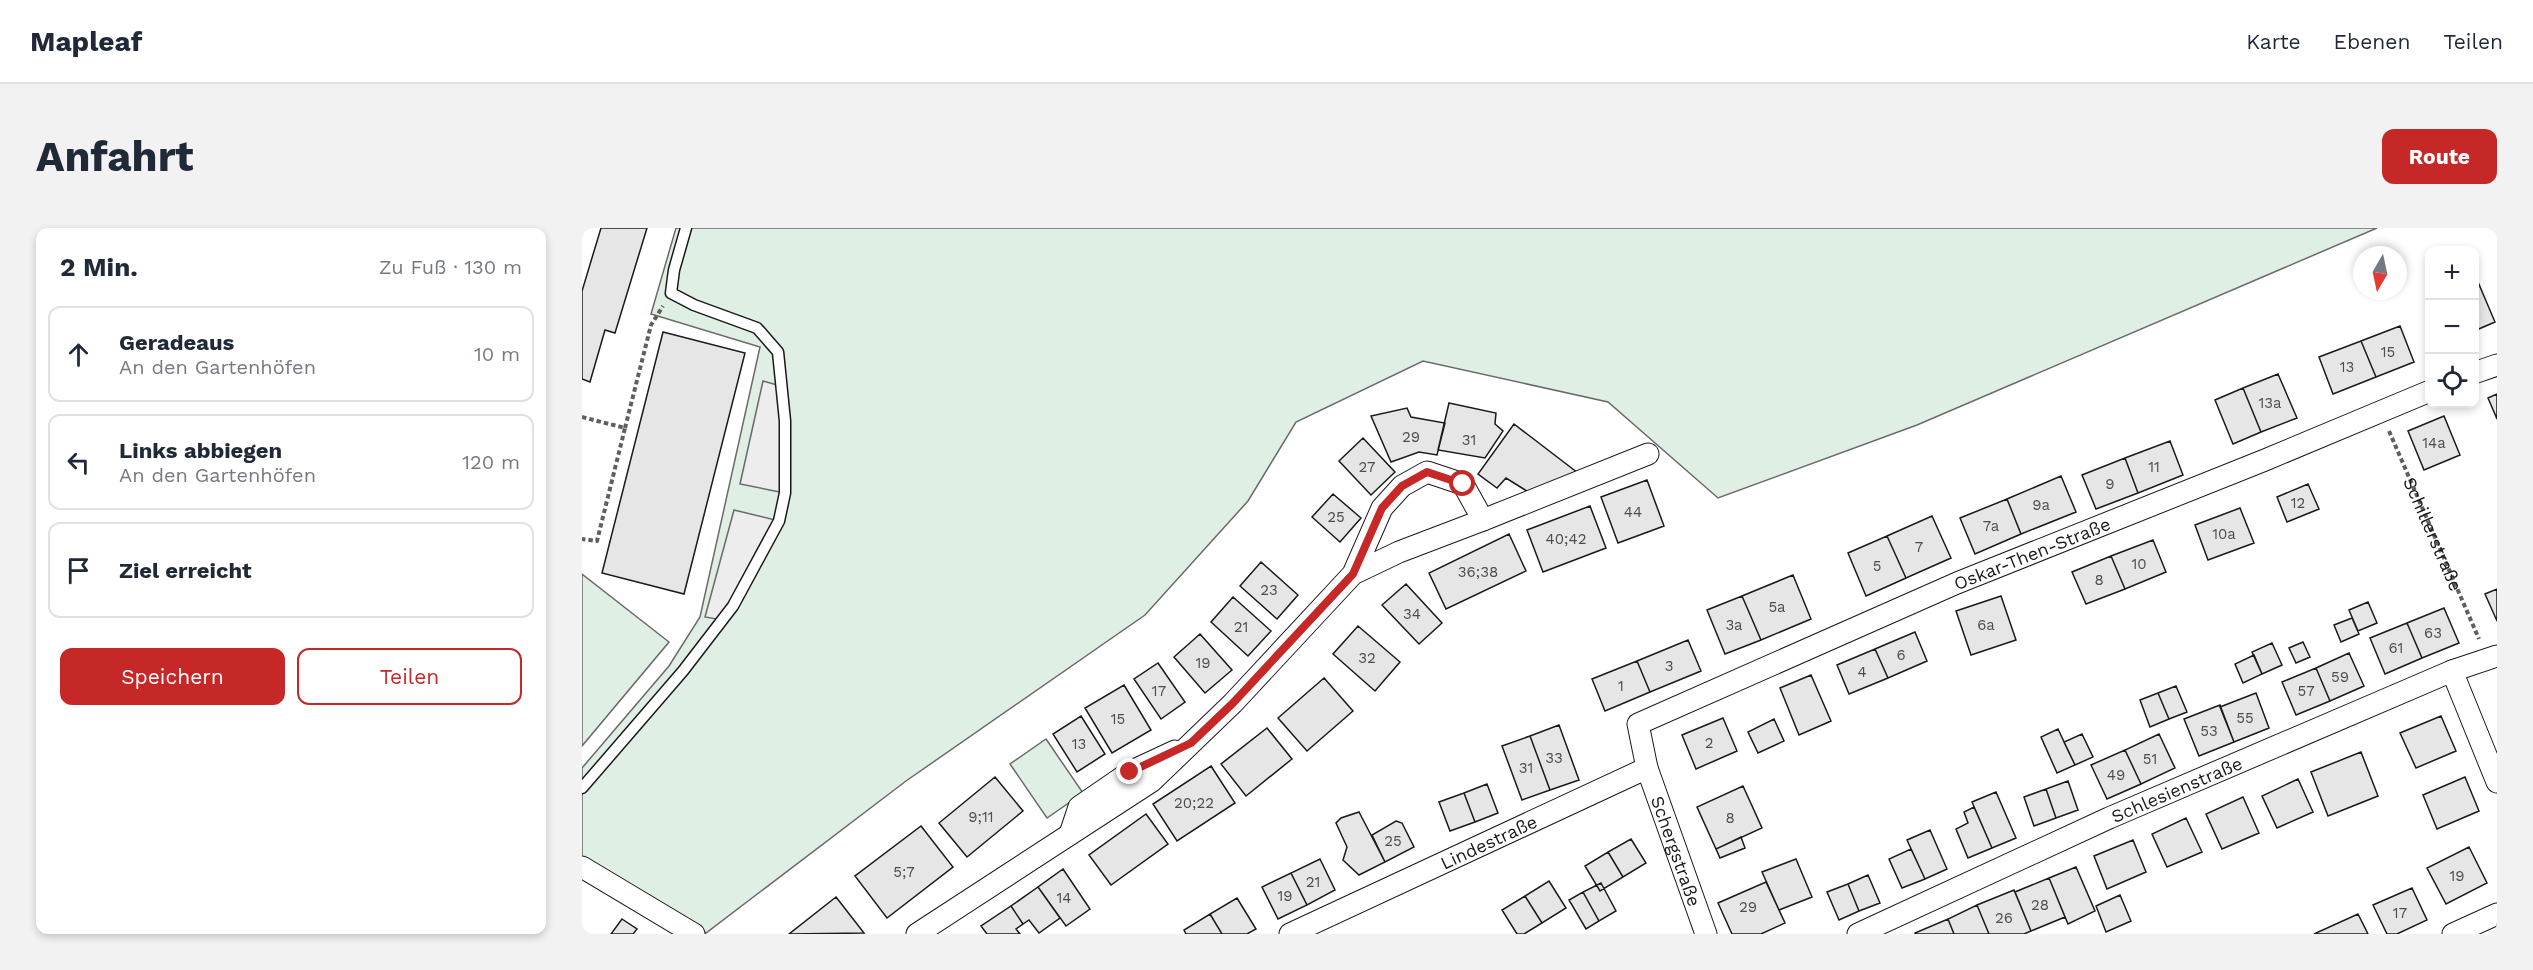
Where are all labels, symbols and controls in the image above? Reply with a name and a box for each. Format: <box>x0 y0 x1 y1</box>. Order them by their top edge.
text: Mapleaf <box>30 25 142 58</box>
text: Karte <box>2246 29 2301 54</box>
text: Ebenen <box>2334 29 2410 54</box>
text: Teilen <box>2443 29 2503 54</box>
button: Route <box>2382 129 2497 184</box>
text: Anfahrt <box>36 132 194 181</box>
north arrow <box>2353 246 2407 300</box>
map controls <box>2425 246 2479 408</box>
button: + <box>2425 246 2479 300</box>
text: 2 Min. <box>60 252 138 282</box>
text: Zu Fuß · 130 m <box>379 255 522 279</box>
button: − <box>2425 300 2479 354</box>
text: Geradeaus <box>119 330 234 355</box>
icon: ahead <box>62 338 95 371</box>
text: 10 m <box>474 342 520 366</box>
house number: 15 <box>2381 343 2395 361</box>
button: locate <box>2425 354 2479 408</box>
text: An den Gartenhöfen <box>119 355 316 379</box>
house number: 13 <box>2340 358 2354 376</box>
house number: 13a <box>2258 394 2282 412</box>
house number: 29 <box>1402 428 1420 446</box>
house number: 31 <box>1462 431 1476 449</box>
house number: 14a <box>2422 434 2446 452</box>
text: Links abbiegen <box>119 438 282 463</box>
icon: left <box>62 446 95 479</box>
text: 120 m <box>462 450 520 474</box>
house number: 27 <box>1359 458 1375 476</box>
house number: 11 <box>2148 458 2160 476</box>
text: An den Gartenhöfen <box>119 463 316 487</box>
route start <box>1449 470 1475 496</box>
street label: Schillerstraße <box>2400 474 2467 594</box>
house number: 9 <box>2105 475 2115 493</box>
house number: 12 <box>2291 494 2305 512</box>
house number: 9a <box>2032 496 2050 514</box>
house number: 44 <box>1624 503 1642 521</box>
house number: 25 <box>1327 508 1345 526</box>
street label: Oskar-Then-Straße <box>1951 512 2113 594</box>
house number: 7a <box>1983 517 2000 535</box>
house number: 10a <box>2212 525 2236 543</box>
house number: 40;42 <box>1546 530 1586 548</box>
house number: 7 <box>1915 538 1923 556</box>
icon: arrive <box>62 554 95 587</box>
house number: 10 <box>2131 555 2147 573</box>
house number: 5 <box>1873 557 1881 575</box>
text: Ziel erreicht <box>119 558 252 583</box>
house number: 36;38 <box>1458 563 1498 581</box>
house number: 8 <box>2094 571 2104 589</box>
house number: 23 <box>1260 581 1278 599</box>
house number: 5a <box>1768 598 1786 616</box>
house number: 34 <box>1403 605 1421 623</box>
house number: 3a <box>1725 616 1743 634</box>
house number: 6a <box>1977 616 1995 634</box>
house number: 21 <box>1234 618 1248 636</box>
house number: 63 <box>2424 624 2442 642</box>
house number: 61 <box>2389 639 2403 657</box>
house number: 6 <box>1896 646 1906 664</box>
button: Speichern <box>60 648 285 705</box>
button: Teilen <box>297 648 522 705</box>
house number: 32 <box>1358 649 1376 667</box>
house number: 19 <box>1195 654 1211 672</box>
house number: 3 <box>1665 657 1673 675</box>
house number: 4 <box>1857 663 1867 681</box>
house number: 59 <box>2331 668 2349 686</box>
house number: 1 <box>1618 677 1624 695</box>
house number: 17 <box>1152 682 1166 700</box>
house number: 57 <box>2297 682 2315 700</box>
house number: 55 <box>2236 709 2254 727</box>
house number: 15 <box>1111 710 1125 728</box>
house number: 53 <box>2200 722 2218 740</box>
house number: 2 <box>1705 734 1713 752</box>
house number: 13 <box>1072 735 1086 753</box>
house number: 33 <box>1545 749 1563 767</box>
house number: 51 <box>2143 750 2157 768</box>
street label: Schlesienstraße <box>2108 752 2245 826</box>
route end <box>1116 758 1142 784</box>
house number: 31 <box>1519 759 1533 777</box>
house number: 49 <box>2107 766 2125 784</box>
street label: Schergstraße <box>1647 793 1706 909</box>
house number: 20;22 <box>1174 794 1214 812</box>
house number: 9;11 <box>968 808 994 826</box>
house number: 8 <box>1725 809 1735 827</box>
street label: Lindestraße <box>1437 810 1540 873</box>
house number: 25 <box>1384 832 1402 850</box>
house number: 5;7 <box>893 863 915 881</box>
house number: 19 <box>2449 867 2465 885</box>
house number: 21 <box>1306 873 1320 891</box>
house number: 19 <box>1277 887 1293 905</box>
house number: 14 <box>1056 889 1072 907</box>
house number: 28 <box>2031 896 2049 914</box>
house number: 29 <box>1739 898 1757 916</box>
house number: 17 <box>2393 904 2407 922</box>
house number: 26 <box>1995 909 2013 927</box>

